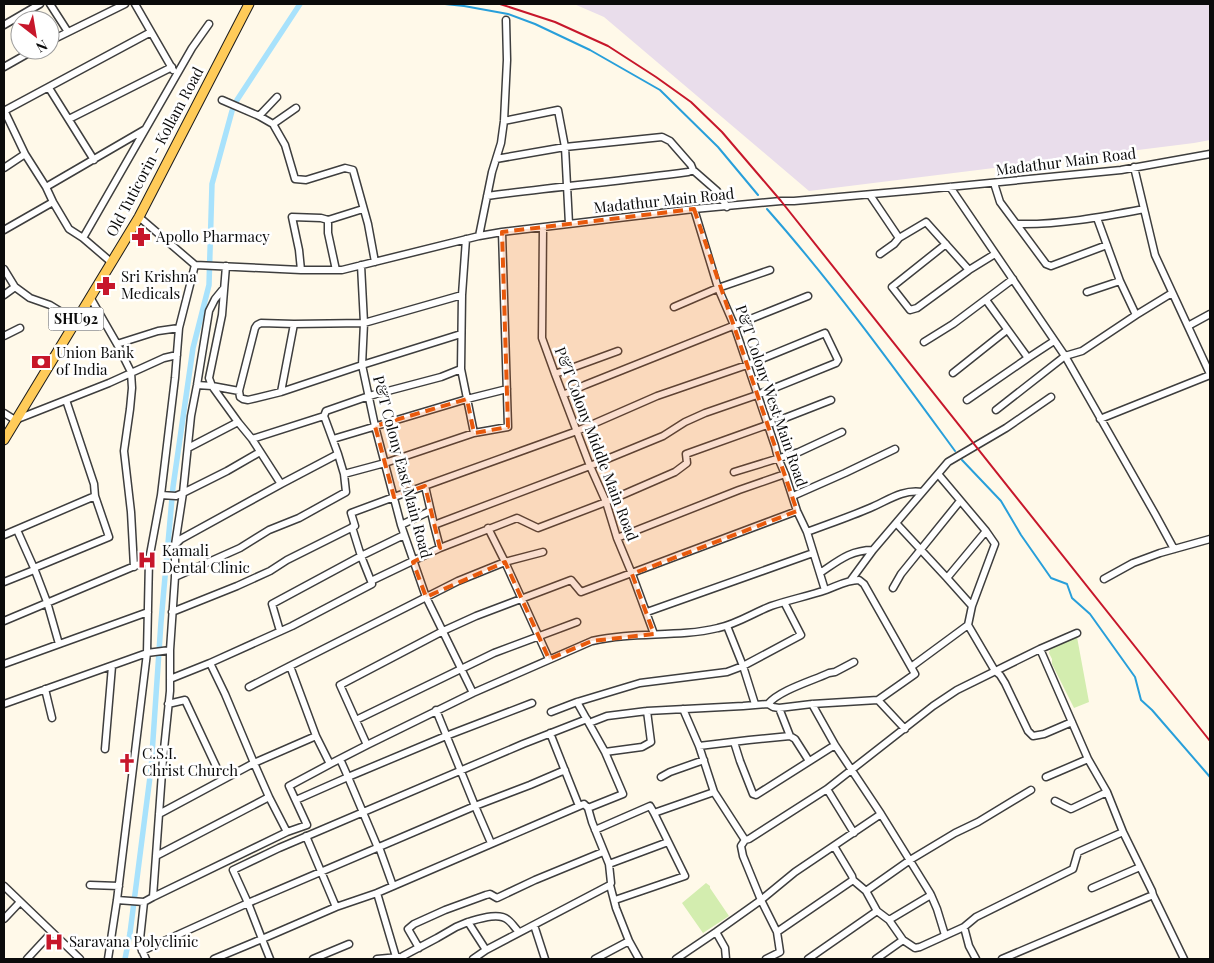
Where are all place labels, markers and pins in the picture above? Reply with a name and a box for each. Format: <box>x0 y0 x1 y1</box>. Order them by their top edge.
pharmacy icon: Apollo Pharmacy <box>130 226 152 248</box>
place label: Apollo Pharmacy <box>155 226 270 246</box>
place label: Sri Krishna Medicals <box>121 266 197 303</box>
pharmacy icon: Sri Krishna Medicals <box>95 275 117 297</box>
place label: Union Bank of India <box>56 342 135 379</box>
bank icon: Union Bank of India <box>30 351 52 373</box>
place label: Kamali Dental Clinic <box>162 540 250 577</box>
hospital icon: Kamali Dental Clinic <box>136 549 158 571</box>
place label: C.S.I. Christ Church <box>142 743 238 780</box>
church icon: C.S.I. Christ Church <box>116 752 138 774</box>
hospital icon: Saravana Polyclinic <box>43 931 65 953</box>
place label: Saravana Polyclinic <box>69 931 198 951</box>

